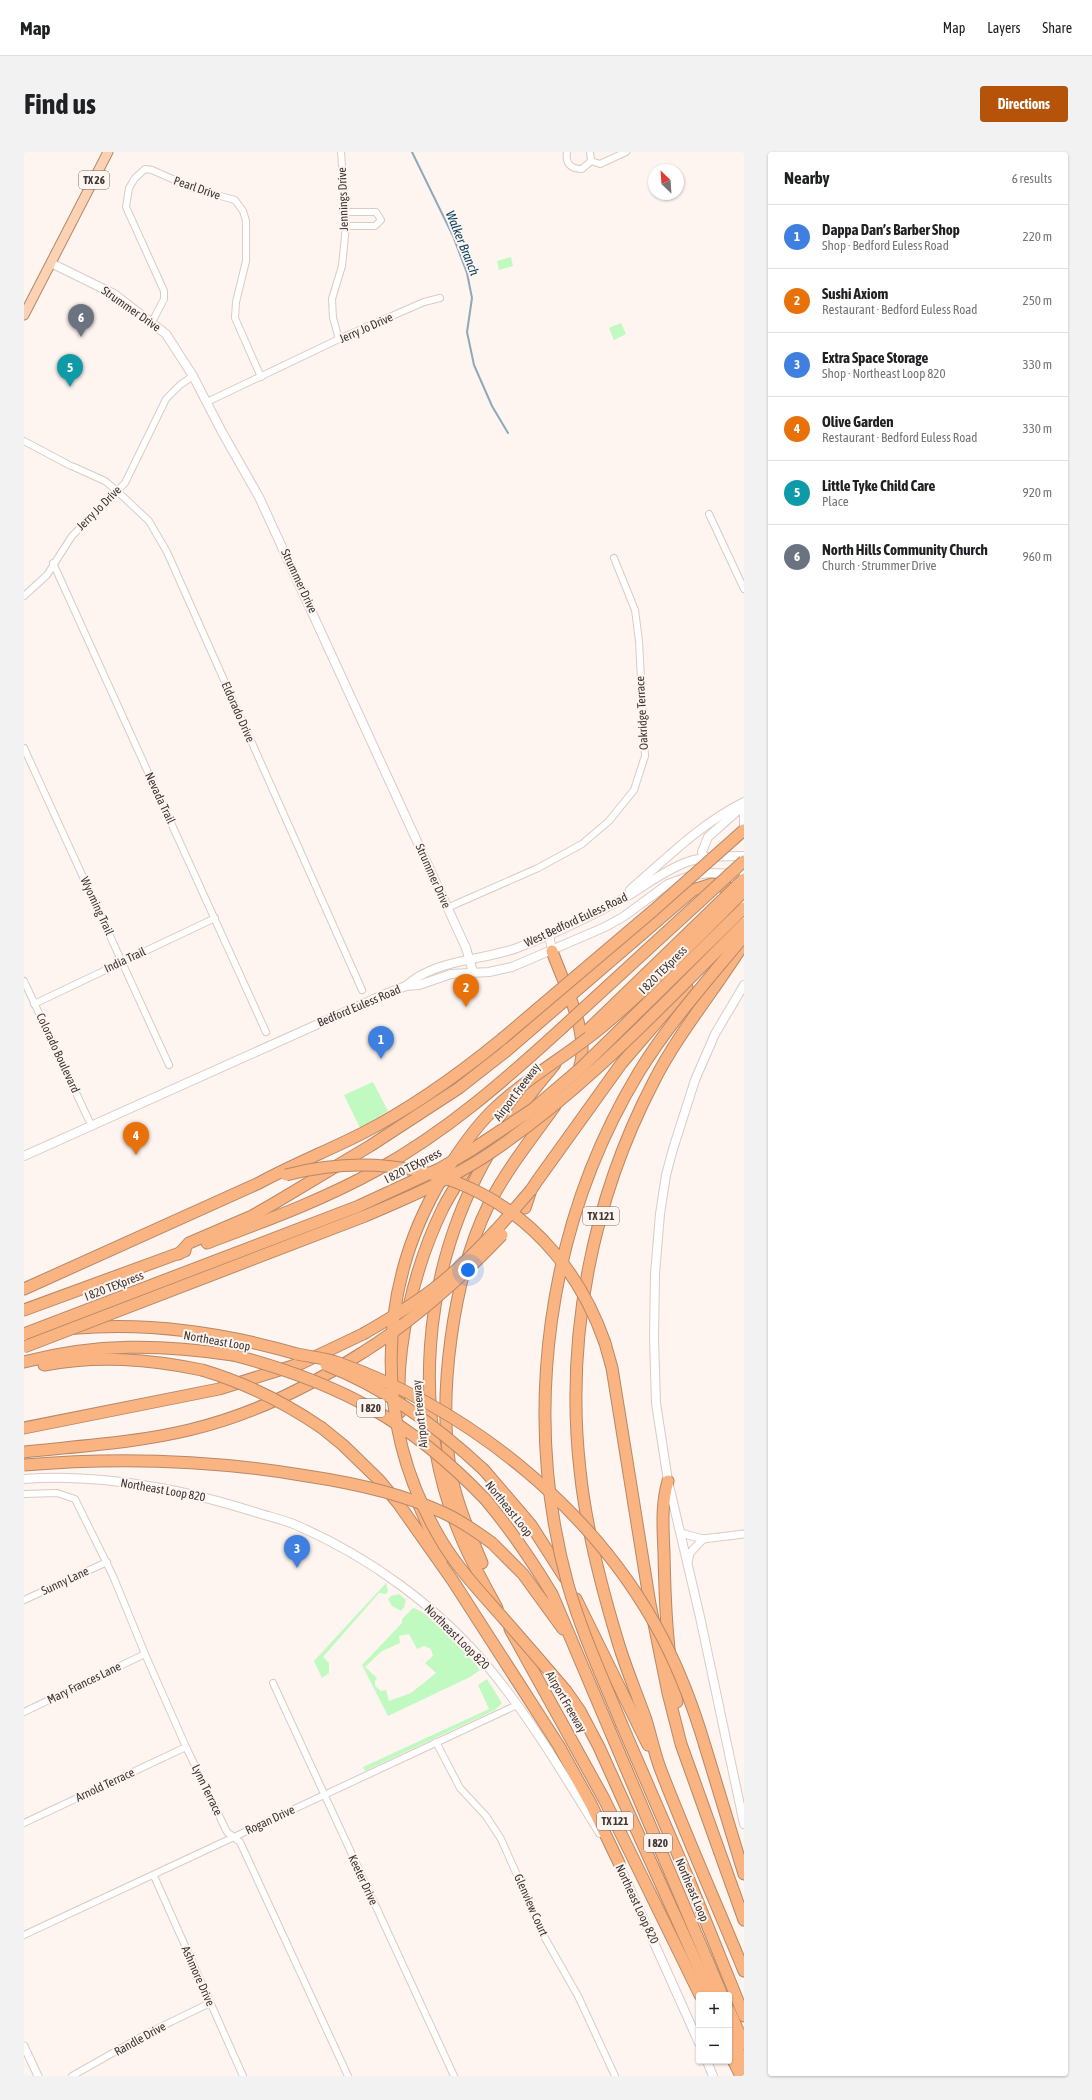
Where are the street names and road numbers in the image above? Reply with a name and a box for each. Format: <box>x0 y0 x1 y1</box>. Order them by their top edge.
street label: Jennings Drive <box>335 167 351 231</box>
road number: TX 26 <box>79 171 109 189</box>
street label: Pearl Drive <box>172 173 222 203</box>
street label: Strummer Drive <box>99 283 163 335</box>
street label: Jerry Jo Drive <box>337 310 395 346</box>
street label: Jerry Jo Drive <box>74 483 124 533</box>
street label: Strummer Drive <box>278 547 320 615</box>
street label: Oakridge Terrace <box>633 676 651 750</box>
street label: Eldorado Drive <box>218 680 258 744</box>
street label: Nevada Trail <box>142 770 178 827</box>
street label: Strummer Drive <box>413 842 453 910</box>
street label: Wyoming Trail <box>77 875 117 938</box>
street label: West Bedford Euless Road <box>522 890 630 950</box>
street label: I 820 TEXpress <box>636 943 690 997</box>
street label: India Trail <box>102 944 149 976</box>
street label: Bedford Euless Road <box>315 982 403 1030</box>
street label: Colorado Boulevard <box>33 1011 83 1095</box>
street label: Airport Freeway <box>491 1060 543 1124</box>
street label: I 820 TEXpress <box>382 1146 444 1186</box>
road number: TX 121 <box>583 1207 619 1225</box>
street label: I 820 TEXpress <box>82 1268 146 1304</box>
street label: Northeast Loop <box>183 1328 252 1354</box>
street label: Airport Freeway <box>409 1379 431 1449</box>
road number: I 820 <box>357 1399 385 1417</box>
street label: Northeast Loop 820 <box>119 1476 207 1504</box>
street label: Northeast Loop <box>482 1478 536 1540</box>
street label: Sunny Lane <box>39 1564 91 1598</box>
street label: Northeast Loop 820 <box>422 1602 493 1673</box>
street label: Mary Frances Lane <box>45 1659 123 1707</box>
street label: Airport Freeway <box>543 1669 589 1735</box>
street label: Lynn Terrace <box>189 1762 225 1818</box>
street label: Arnold Terrace <box>73 1765 137 1805</box>
street label: Rogan Drive <box>243 1802 297 1838</box>
road number: TX 121 <box>597 1812 633 1830</box>
road number: I 820 <box>644 1834 672 1852</box>
street label: Keeter Drive <box>345 1853 381 1907</box>
street label: Northeast Loop <box>672 1856 712 1924</box>
street label: Northeast Loop 820 <box>612 1862 662 1946</box>
street label: Glenview Court <box>511 1872 551 1939</box>
street label: Ashmore Drive <box>179 1944 217 2008</box>
street label: Randle Drive <box>112 2019 168 2059</box>

